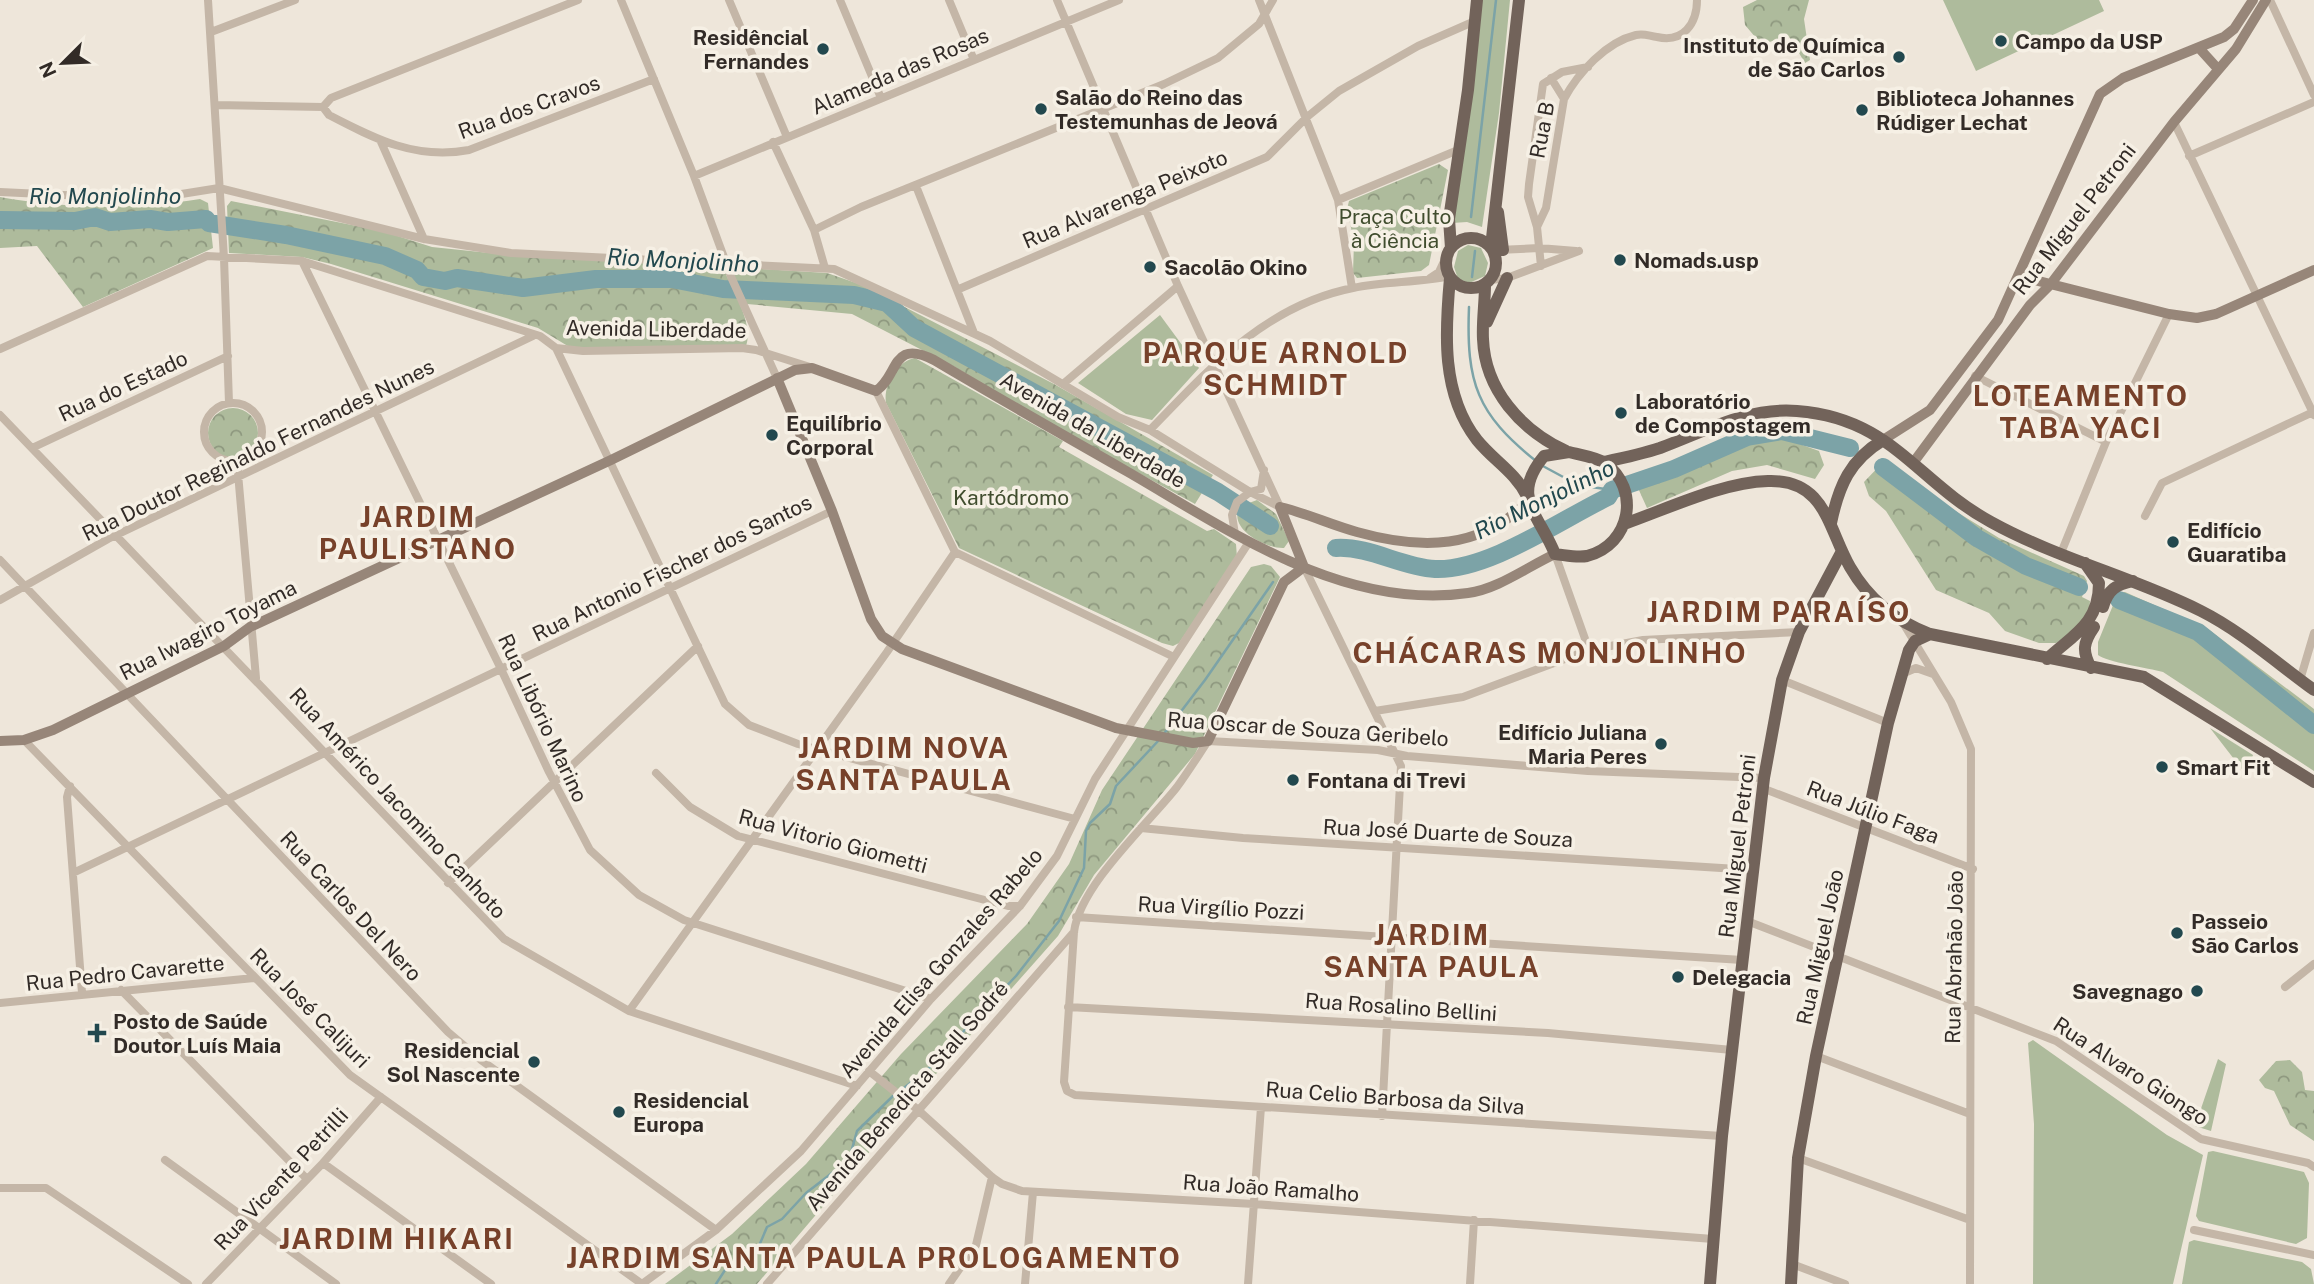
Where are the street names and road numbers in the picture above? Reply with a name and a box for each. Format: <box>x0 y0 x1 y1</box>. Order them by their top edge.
street label: Alameda das Rosas <box>808 22 992 120</box>
street label: Rua dos Cravos <box>455 70 603 144</box>
street label: Rua B <box>1524 100 1560 160</box>
street label: Rua Miguel Petroni <box>2007 138 2141 300</box>
street label: Rua Alvarenga Peixoto <box>1019 144 1231 254</box>
street label: Avenida Liberdade <box>565 315 747 343</box>
street label: Rua do Estado <box>55 345 191 427</box>
street label: Rua Doutor Reginaldo Fernandes Nunes <box>78 354 438 546</box>
street label: Avenida da Liberdade <box>996 367 1190 493</box>
street label: Rua Antonio Fischer dos Santos <box>528 489 816 647</box>
street label: Rua Iwagiro Toyama <box>115 575 301 685</box>
street label: Rua Libório Marino <box>493 630 593 806</box>
street label: Rua Américo Jacomino Canhoto <box>284 682 512 924</box>
street label: Rua Oscar de Souza Geribelo <box>1166 707 1450 751</box>
street label: Rua Miguel Petroni <box>1713 753 1761 939</box>
street label: Rua Júlio Faga <box>1803 775 1943 849</box>
street label: Rua Vitorio Giometti <box>736 804 930 878</box>
street label: Rua José Duarte de Souza <box>1322 814 1574 852</box>
street label: Rua Carlos Del Nero <box>275 826 427 986</box>
street label: Avenida Elisa Gonzales Rabelo <box>834 843 1048 1083</box>
street label: Rua Miguel João <box>1791 867 1849 1027</box>
street label: Rua Abrahão João <box>1940 870 1968 1044</box>
street label: Rua Virgílio Pozzi <box>1137 891 1305 925</box>
street label: Rua José Calijuri <box>245 943 375 1073</box>
street label: Rua Pedro Cavarette <box>25 950 225 996</box>
street label: Avenida Benedicta Stall Sodré <box>801 976 1013 1216</box>
street label: Rua Rosalino Bellini <box>1304 988 1498 1026</box>
street label: Rua Alvaro Giongo <box>2049 1012 2213 1130</box>
street label: Rua Celio Barbosa da Silva <box>1265 1076 1525 1120</box>
street label: Rua Vicente Petrilli <box>209 1103 353 1255</box>
street label: Rua João Ramalho <box>1182 1169 1360 1207</box>

